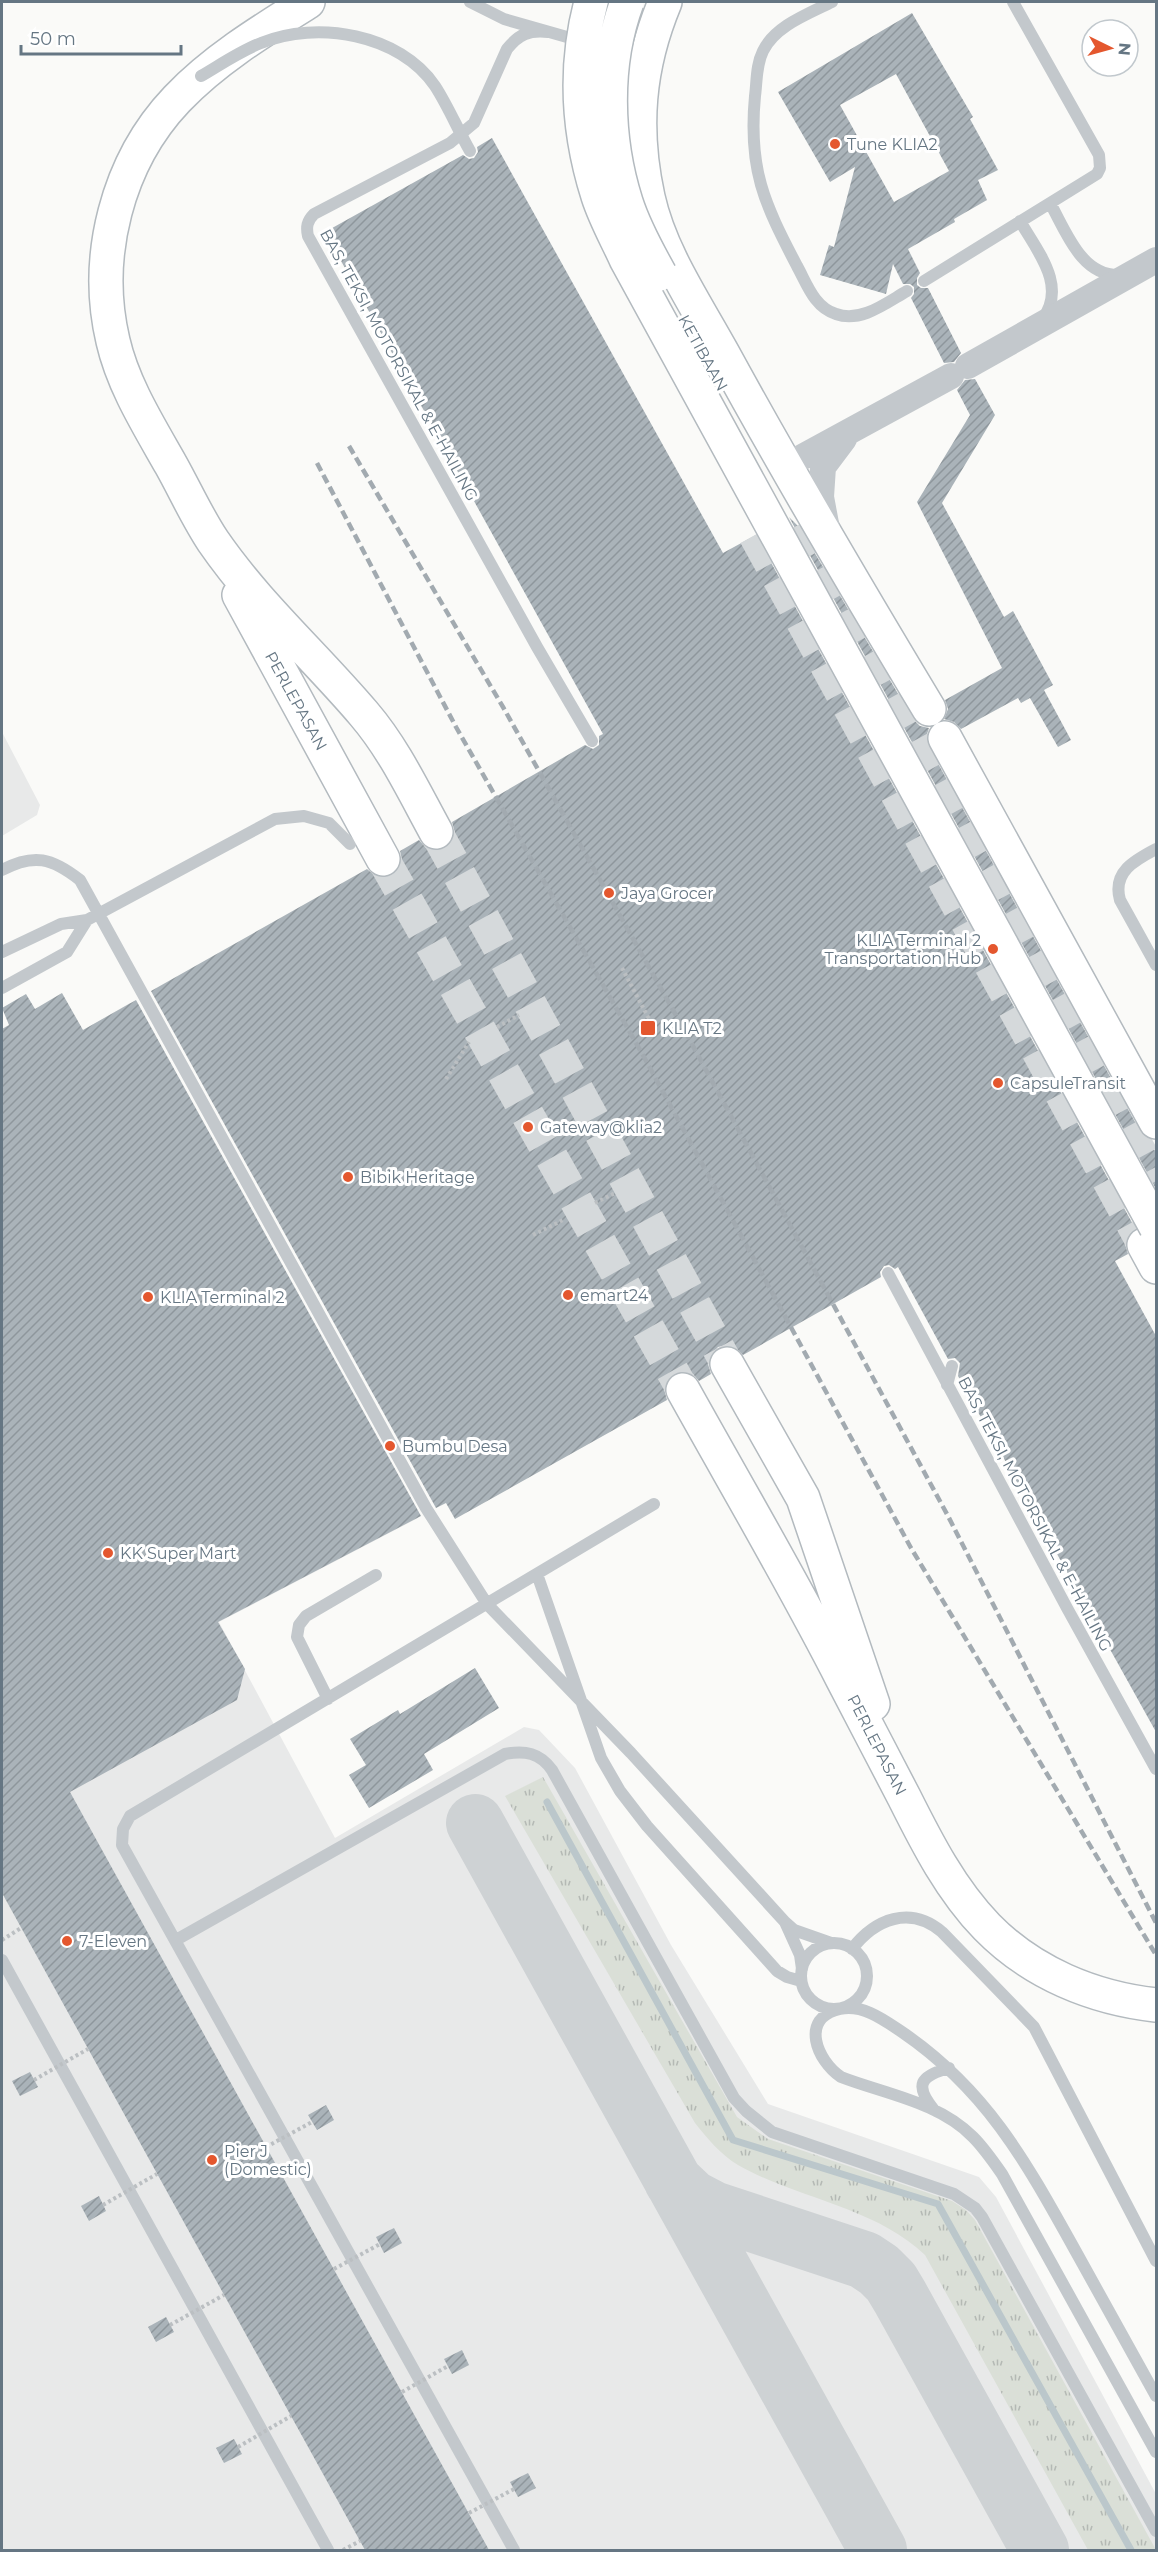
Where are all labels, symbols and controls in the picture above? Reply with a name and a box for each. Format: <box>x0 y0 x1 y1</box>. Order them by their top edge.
scale bar <box>21 18 182 56</box>
north arrow <box>1080 18 1140 78</box>
text: 50 m <box>30 28 76 50</box>
text: N <box>1114 42 1134 57</box>
place label: Tune KLIA2 <box>847 135 938 154</box>
marker: Tune KLIA2 <box>828 137 842 151</box>
street label: BAS, TEKSI, MOTORSIKAL & E-HAILING <box>316 226 482 504</box>
street label: KETIBAAN <box>674 312 732 394</box>
street label: PERLEPASAN <box>261 648 331 754</box>
place label: Jaya Grocer <box>620 884 714 903</box>
marker: Jaya Grocer <box>602 886 616 900</box>
place label: KLIA Terminal 2 Transportation Hub <box>825 931 981 968</box>
marker: KLIA Terminal 2 Transportation Hub <box>986 942 1000 956</box>
marker: KLIA T2 <box>639 1019 657 1037</box>
place label: KLIA T2 <box>662 1019 722 1038</box>
place label: CapsuleTransit <box>1010 1074 1126 1093</box>
marker: CapsuleTransit <box>991 1076 1005 1090</box>
place label: Gateway@klia2 <box>540 1118 662 1137</box>
marker: Gateway@klia2 <box>521 1120 535 1134</box>
place label: Bibik Heritage <box>360 1168 475 1187</box>
marker: Bibik Heritage <box>341 1170 355 1184</box>
place label: emart24 <box>580 1286 649 1305</box>
place label: KLIA Terminal 2 <box>160 1288 285 1307</box>
marker: emart24 <box>561 1288 575 1302</box>
marker: KLIA Terminal 2 <box>141 1290 155 1304</box>
street label: BAS, TEKSI, MOTORSIKAL & E-HAILING <box>954 1374 1116 1654</box>
place label: Bumbu Desa <box>402 1437 508 1456</box>
marker: Bumbu Desa <box>383 1439 397 1453</box>
place label: KK Super Mart <box>120 1544 237 1563</box>
marker: KK Super Mart <box>101 1546 115 1560</box>
street label: PERLEPASAN <box>843 1692 911 1798</box>
place label: 7-Eleven <box>79 1932 147 1951</box>
marker: 7-Eleven <box>60 1934 74 1948</box>
place label: Pier J (Domestic) <box>224 2142 312 2179</box>
marker: Pier J (Domestic) <box>205 2153 219 2167</box>

